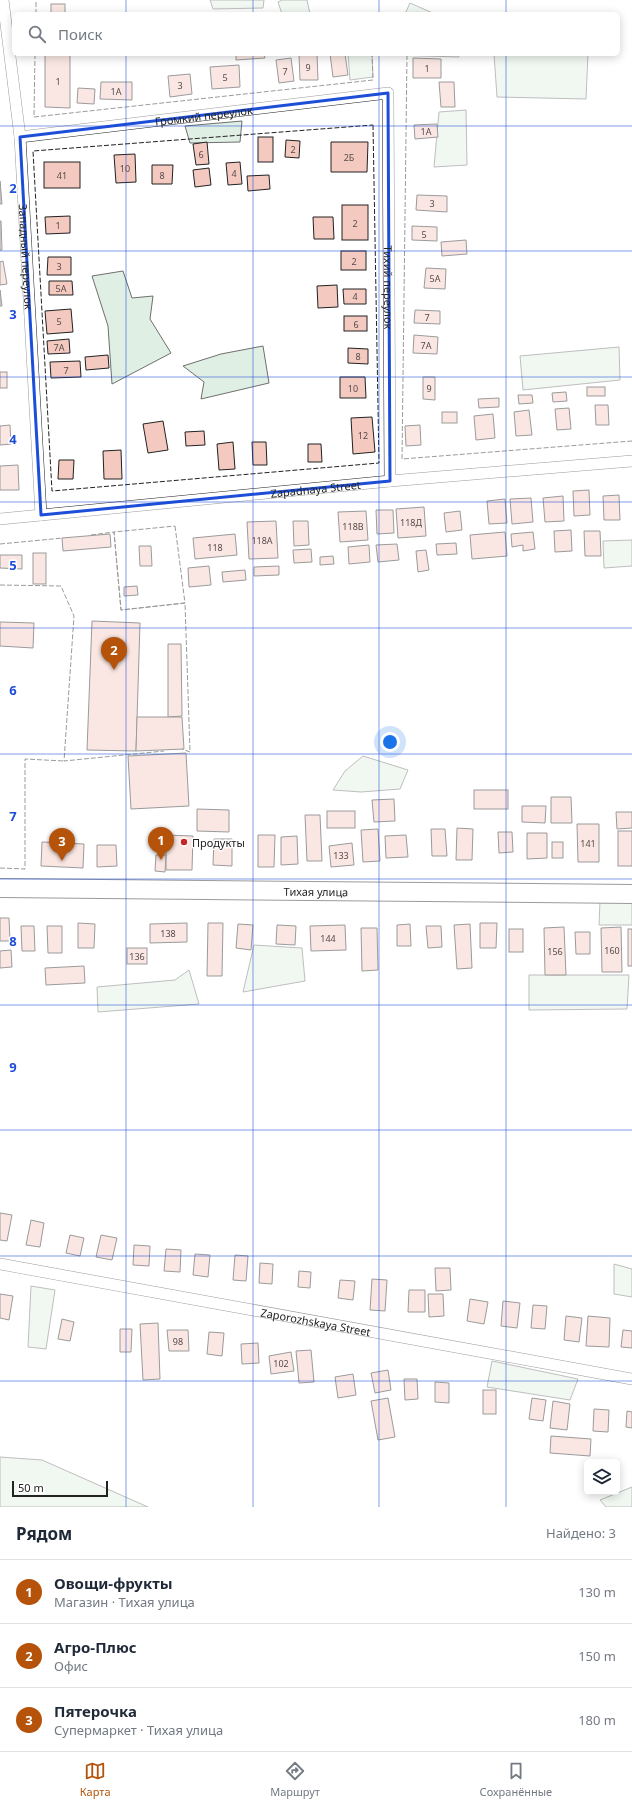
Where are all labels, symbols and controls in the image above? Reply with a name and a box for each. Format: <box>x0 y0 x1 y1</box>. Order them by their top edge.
search box <box>12 12 620 56</box>
icon: search <box>26 23 48 45</box>
text: Поиск <box>58 24 103 44</box>
house number: 9 <box>305 61 311 74</box>
house number: 1 <box>424 62 430 75</box>
house number: 7 <box>282 65 288 78</box>
house number: 5 <box>222 71 228 84</box>
house number: 1 <box>55 75 61 88</box>
house number: 3 <box>177 79 183 92</box>
house number: 1А <box>111 85 122 98</box>
street label: Громкий переулок <box>154 102 254 128</box>
house number: 1А <box>421 125 432 138</box>
house number: 2 <box>290 143 296 156</box>
house number: 6 <box>198 148 204 161</box>
house number: 2Б <box>344 151 355 164</box>
house number: 10 <box>120 162 130 175</box>
house number: 4 <box>231 167 237 180</box>
house number: 41 <box>57 169 67 182</box>
house number: 8 <box>159 169 165 182</box>
text: 2 <box>9 179 17 197</box>
house number: 3 <box>429 197 435 210</box>
street label: Западный переулок <box>16 203 37 310</box>
house number: 2 <box>352 217 358 230</box>
house number: 1 <box>55 219 61 232</box>
house number: 5 <box>421 228 427 241</box>
street label: Тихий переулок <box>381 245 397 330</box>
house number: 2 <box>351 255 357 268</box>
house number: 3 <box>56 260 62 273</box>
house number: 5А <box>430 272 441 285</box>
house number: 5А <box>56 282 67 295</box>
house number: 4 <box>352 290 358 303</box>
text: 3 <box>9 305 17 323</box>
house number: 7 <box>424 311 430 324</box>
house number: 5 <box>56 315 62 328</box>
house number: 6 <box>353 318 359 331</box>
house number: 7А <box>421 339 432 352</box>
house number: 7А <box>54 341 65 354</box>
house number: 8 <box>355 350 361 363</box>
house number: 7 <box>63 364 69 377</box>
house number: 10 <box>348 382 358 395</box>
house number: 9 <box>426 382 432 395</box>
house number: 12 <box>358 429 368 442</box>
text: 4 <box>9 430 17 448</box>
street label: Zapadnaya Street <box>270 476 361 500</box>
house number: 118Д <box>400 516 422 529</box>
house number: 118В <box>342 520 364 533</box>
house number: 118А <box>251 534 273 547</box>
house number: 118 <box>207 541 223 554</box>
text: 5 <box>9 556 17 574</box>
pin: 2 <box>101 637 127 670</box>
text: 6 <box>9 681 17 699</box>
your location <box>380 732 400 752</box>
text: 7 <box>9 807 17 825</box>
pin: 1 <box>148 827 174 860</box>
pin: 3 <box>49 828 75 861</box>
place label: Продукты <box>192 835 245 850</box>
marker: Продукты <box>179 837 189 847</box>
house number: 141 <box>580 837 596 850</box>
house number: 133 <box>333 849 349 862</box>
street label: Тихая улица <box>284 883 348 899</box>
house number: 138 <box>160 927 176 940</box>
text: 8 <box>9 932 17 950</box>
house number: 144 <box>320 932 336 945</box>
house number: 160 <box>604 944 620 957</box>
house number: 156 <box>547 945 563 958</box>
house number: 136 <box>129 950 145 963</box>
text: 9 <box>9 1058 17 1076</box>
street label: Zaporozhskaya Street <box>260 1304 372 1339</box>
house number: 98 <box>173 1335 183 1348</box>
house number: 102 <box>273 1357 289 1370</box>
map controls <box>584 1459 620 1495</box>
button: layers <box>584 1459 620 1495</box>
scale bar <box>12 1479 108 1498</box>
text: 50 m <box>18 1480 44 1495</box>
text: Рядом <box>16 1522 72 1545</box>
text: Найдено: 3 <box>546 1524 616 1542</box>
text: Овощи-фрукты <box>54 1573 173 1593</box>
text: 1 <box>25 1583 33 1601</box>
text: 130 m <box>578 1583 616 1601</box>
text: Магазин · Тихая улица <box>54 1593 195 1611</box>
text: Агро-Плюс <box>54 1637 137 1657</box>
text: 2 <box>25 1647 33 1665</box>
text: 150 m <box>578 1647 616 1665</box>
text: Офис <box>54 1657 88 1675</box>
text: Пятерочка <box>54 1701 137 1721</box>
text: 3 <box>25 1711 33 1729</box>
text: 180 m <box>578 1711 616 1729</box>
text: Супермаркет · Тихая улица <box>54 1721 223 1739</box>
tab: Карта <box>80 1760 111 1799</box>
tab: Маршрут <box>270 1760 320 1799</box>
tab: Сохранённые <box>480 1760 552 1799</box>

